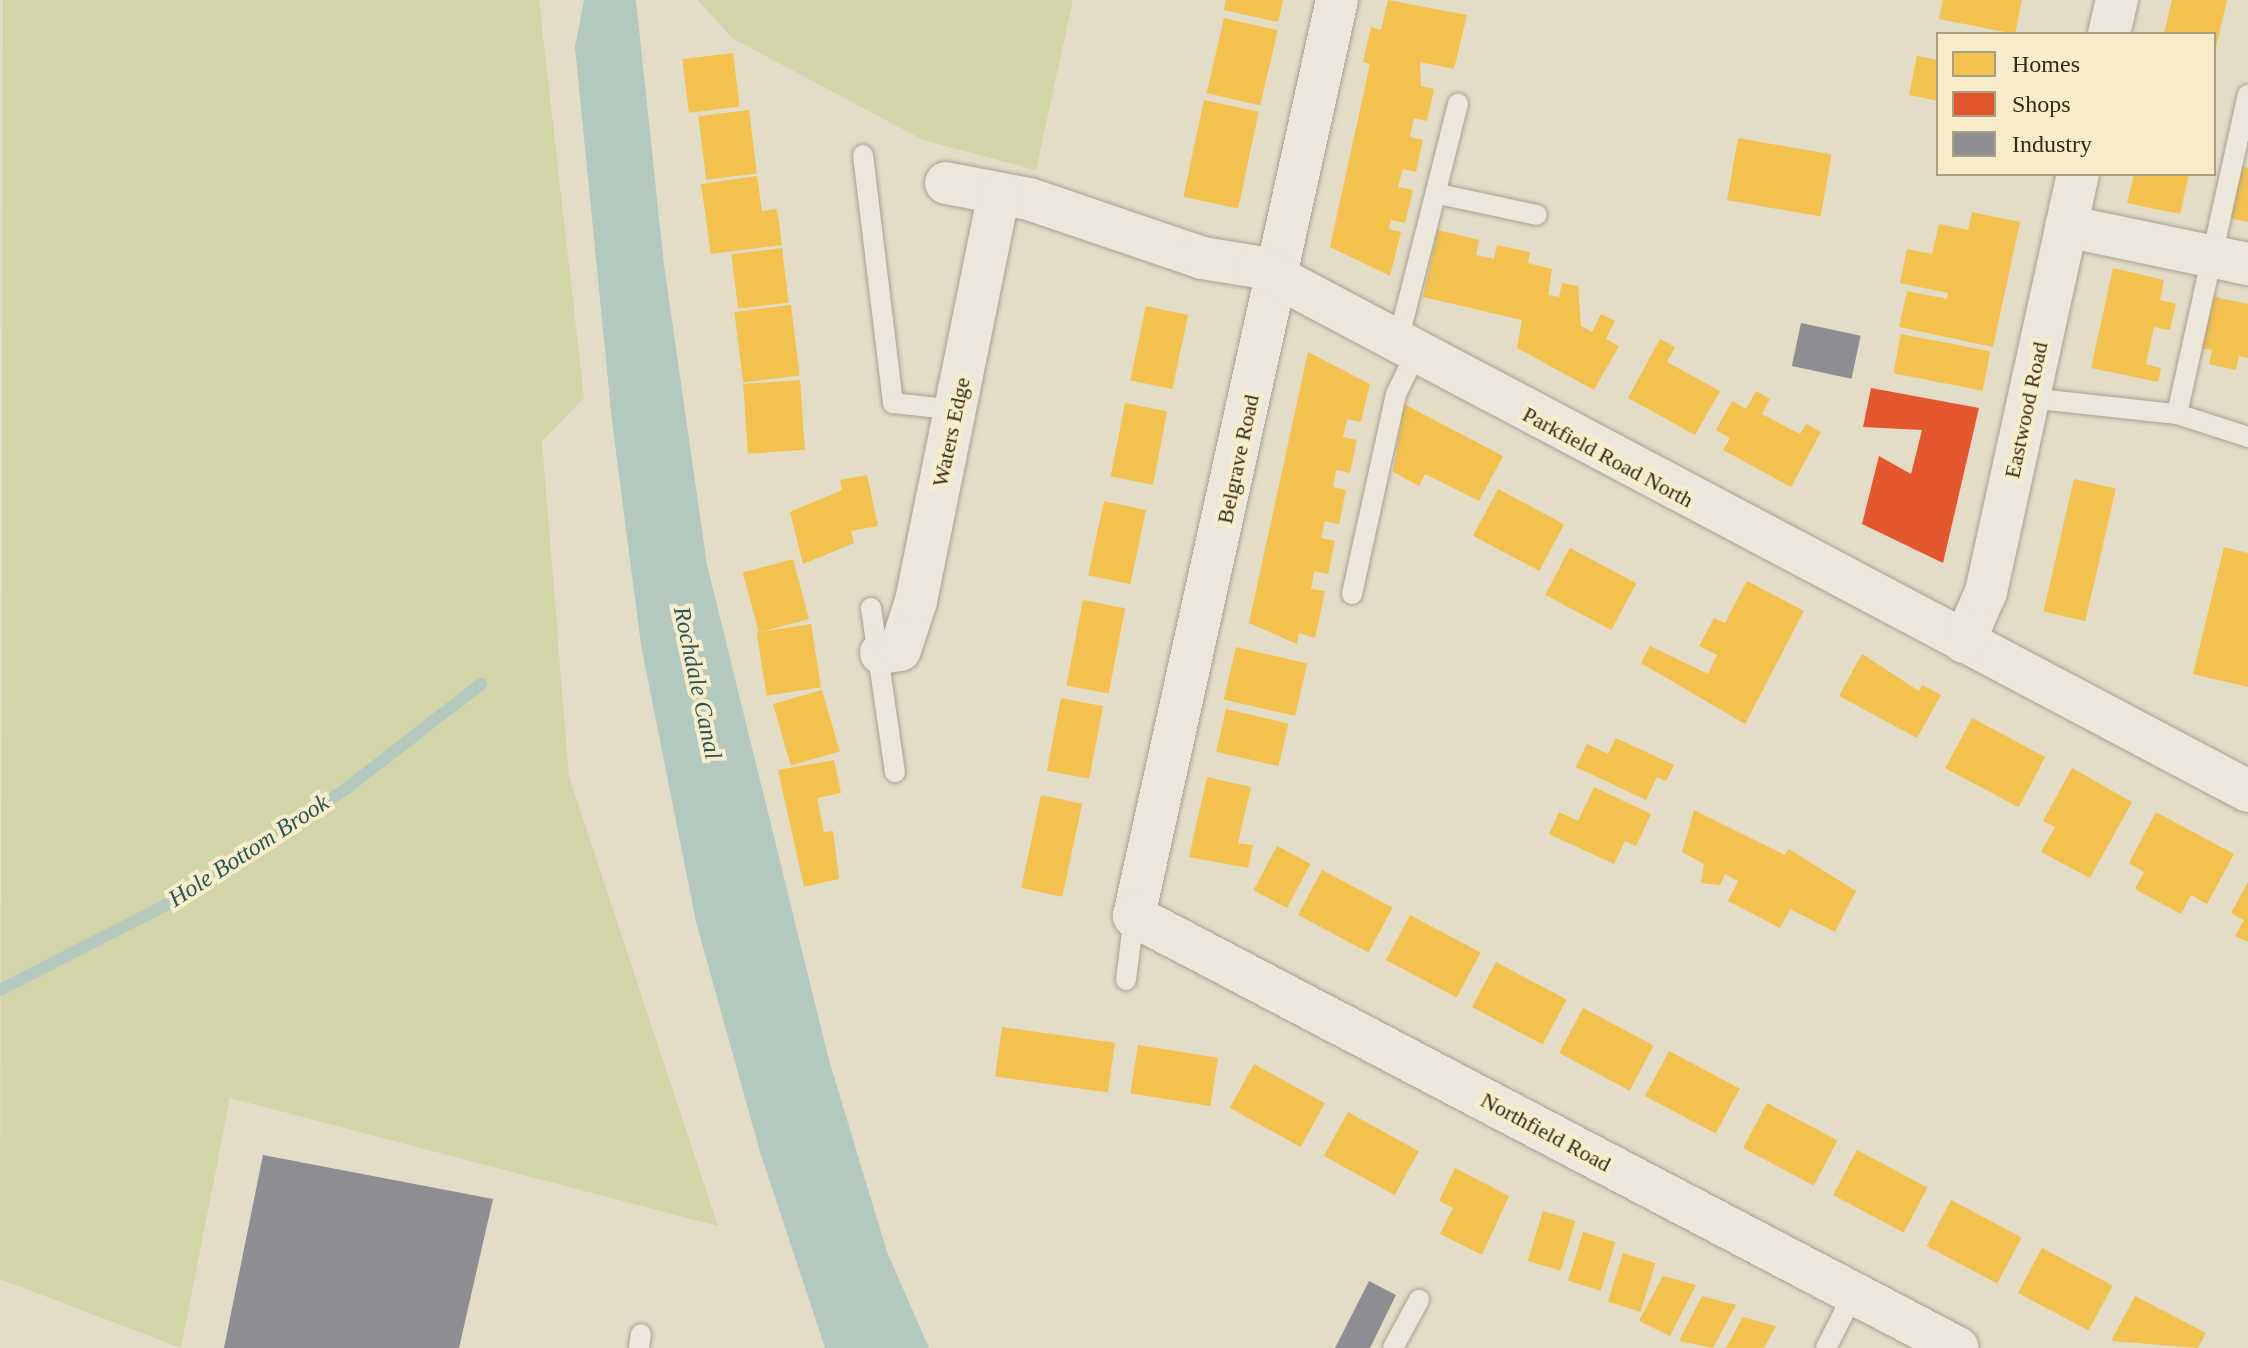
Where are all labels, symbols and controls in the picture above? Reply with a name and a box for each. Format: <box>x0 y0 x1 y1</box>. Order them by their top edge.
legend <box>1936 32 2216 176</box>
text: Homes <box>2012 51 2080 77</box>
text: Shops <box>2012 91 2071 117</box>
text: Industry <box>2012 131 2092 157</box>
street label: Eastwood Road <box>1999 339 2053 481</box>
street label: Waters Edge <box>927 375 975 489</box>
street label: Belgrave Road <box>1211 392 1265 526</box>
street label: Parkfield Road North <box>1518 401 1698 513</box>
water label: Rochdale Canal <box>667 604 727 762</box>
water label: Hole Bottom Brook <box>163 788 335 914</box>
street label: Northfield Road <box>1476 1087 1616 1177</box>

